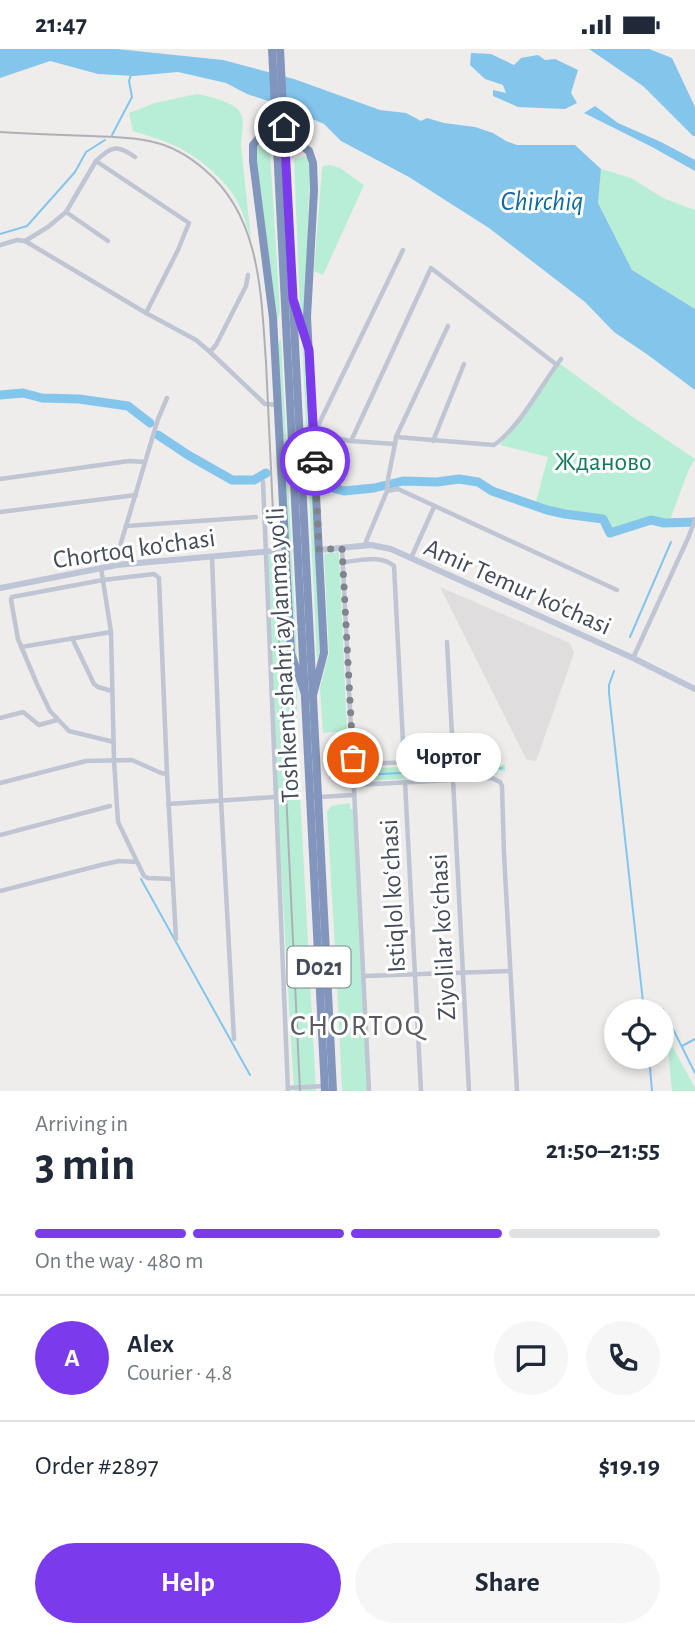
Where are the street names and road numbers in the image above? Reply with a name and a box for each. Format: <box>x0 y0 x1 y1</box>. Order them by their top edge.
street label: Toshkent shahri aylanma yoʻli <box>262 507 304 803</box>
street label: Chortoq ko'chasi <box>51 525 217 573</box>
street label: Amir Temur ko'chasi <box>420 534 615 640</box>
street label: Istiqlol koʻchasi <box>376 818 410 973</box>
street label: Ziyolilar koʻchasi <box>426 853 460 1021</box>
road number: D021 <box>288 947 350 987</box>

